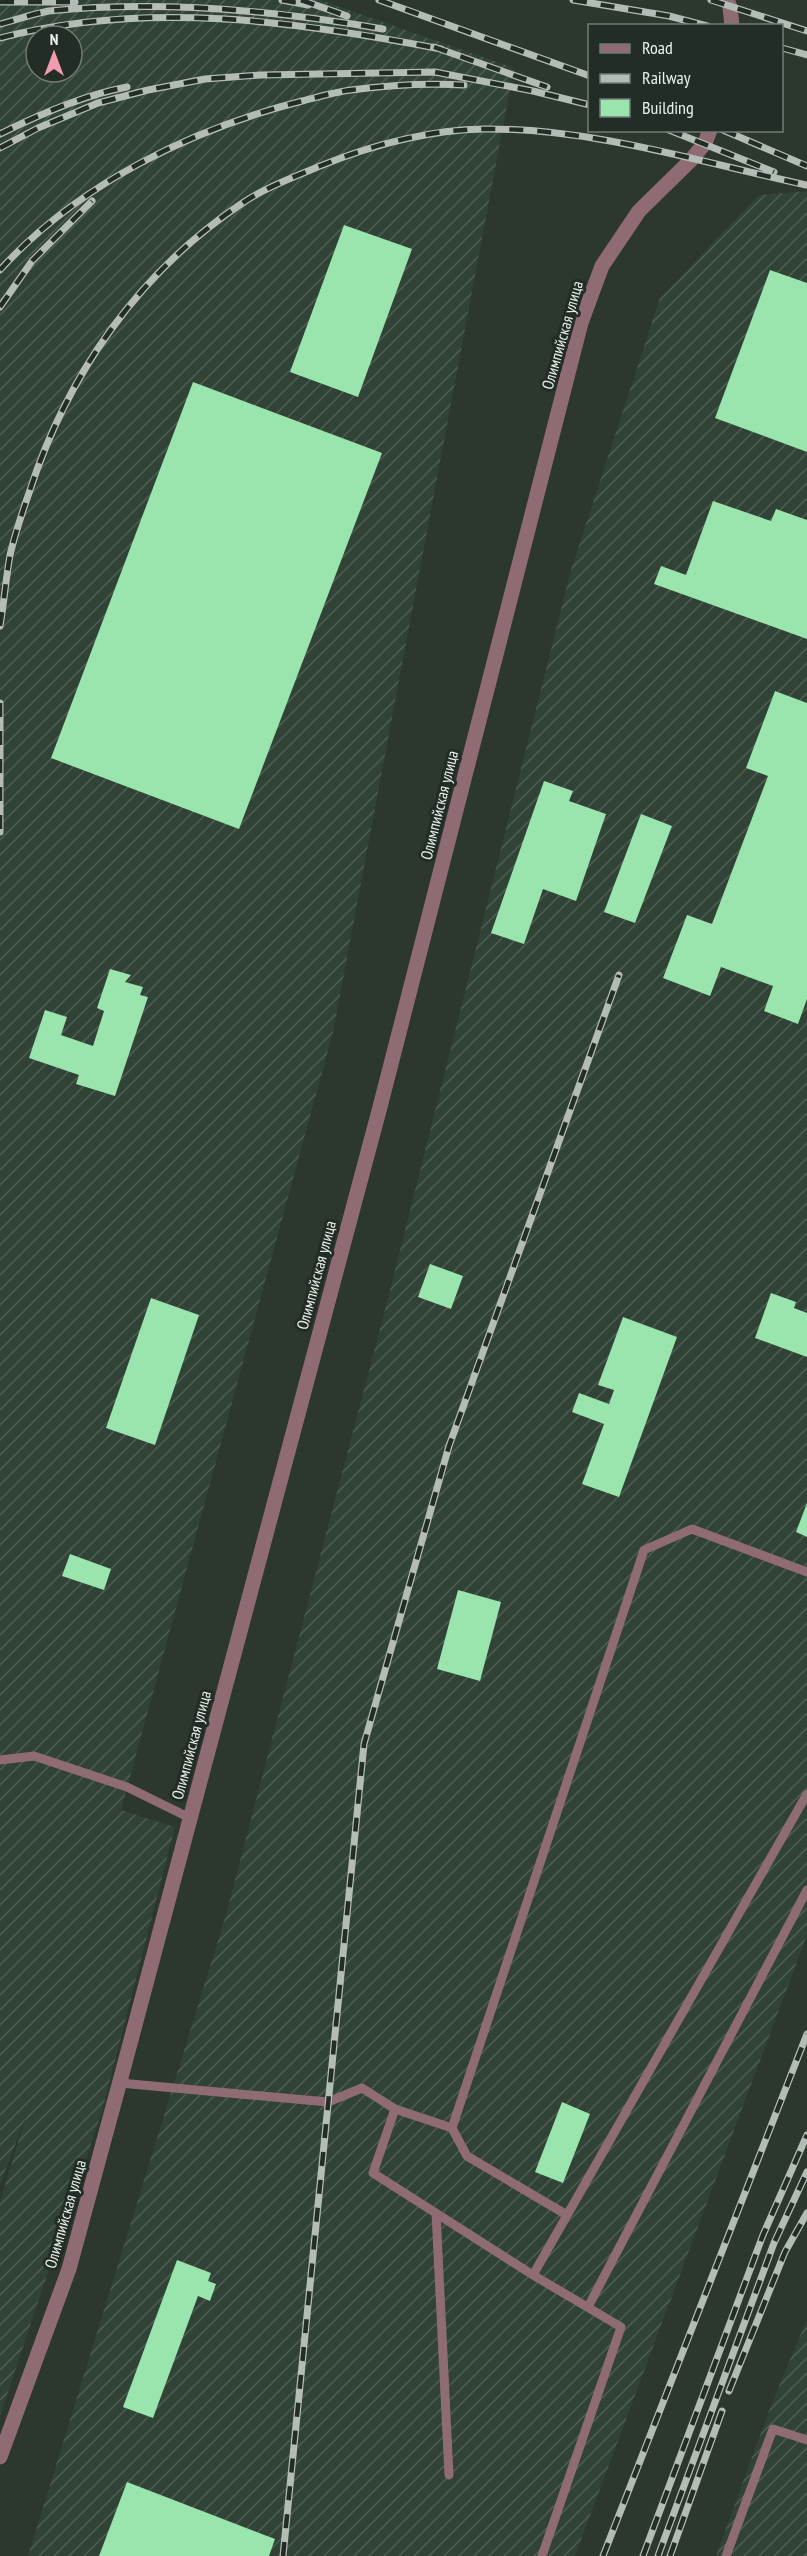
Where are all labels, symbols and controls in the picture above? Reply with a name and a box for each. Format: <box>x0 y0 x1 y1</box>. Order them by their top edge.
north arrow <box>24 24 84 84</box>
legend <box>588 24 783 132</box>
text: N <box>50 29 58 49</box>
text: Road <box>642 36 673 59</box>
text: Railway <box>642 66 691 89</box>
text: Building <box>642 96 694 119</box>
street label: Олимпийская улица <box>537 279 587 391</box>
street label: Олимпийская улица <box>416 748 462 862</box>
street label: Олимпийская улица <box>292 1218 340 1332</box>
street label: Олимпийская улица <box>167 1688 215 1802</box>
street label: Олимпийская улица <box>40 2158 90 2270</box>

